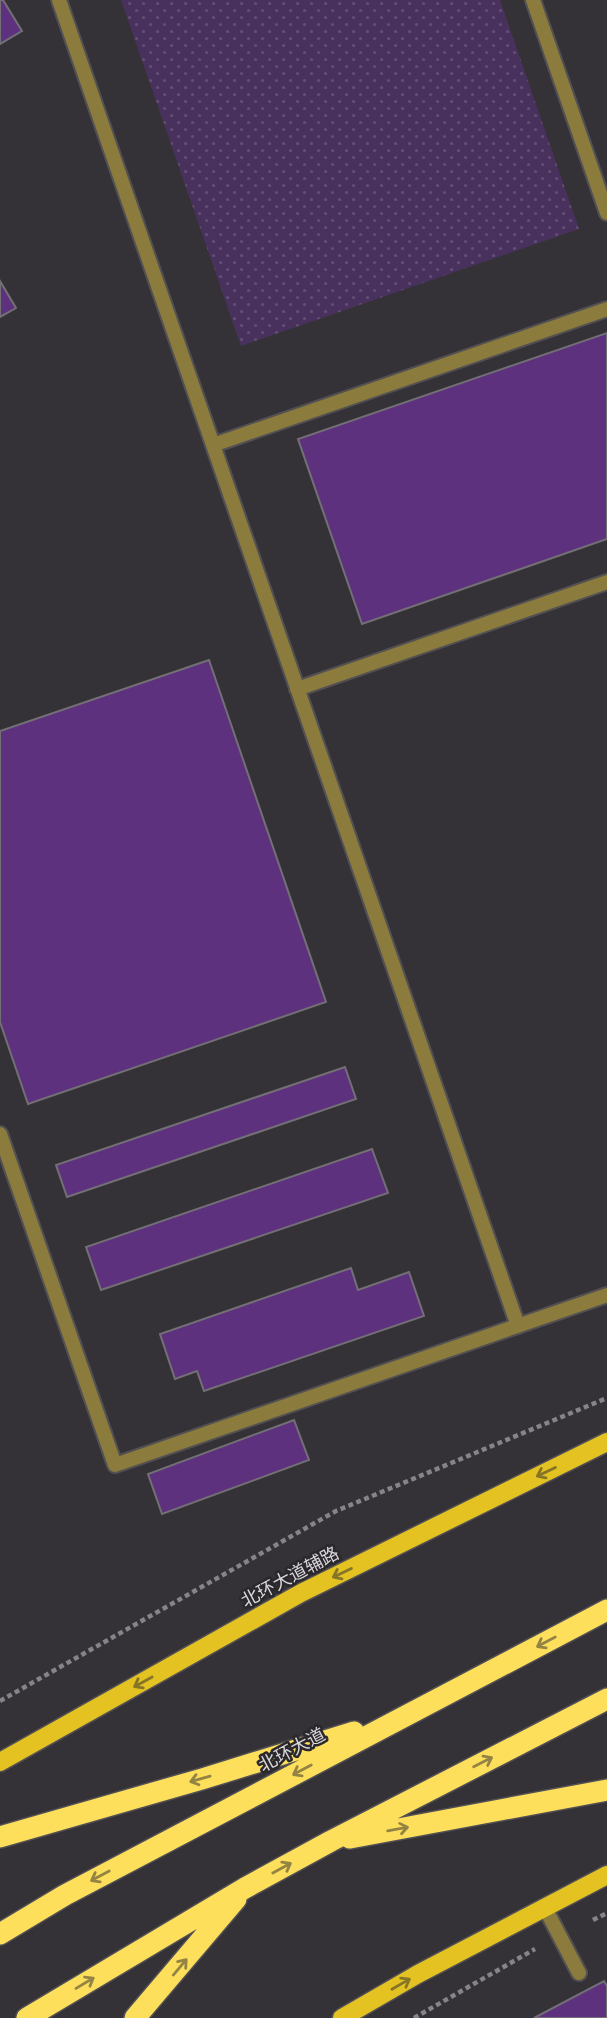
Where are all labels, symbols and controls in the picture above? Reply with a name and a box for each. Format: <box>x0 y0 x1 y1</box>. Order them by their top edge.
one-way arrow <box>536 1466 557 1479</box>
street label: 北环大道辅路 <box>237 1542 343 1612</box>
one-way arrow <box>332 1566 353 1580</box>
one-way arrow <box>537 1635 557 1649</box>
one-way arrow <box>133 1675 153 1689</box>
street label: 北环大道 <box>255 1723 329 1777</box>
one-way arrow <box>472 1755 493 1769</box>
one-way arrow <box>292 1763 312 1777</box>
one-way arrow <box>189 1774 211 1787</box>
one-way arrow <box>386 1822 409 1836</box>
one-way arrow <box>271 1861 291 1875</box>
one-way arrow <box>91 1870 111 1884</box>
one-way arrow <box>172 1958 188 1976</box>
one-way arrow <box>75 1976 95 1990</box>
one-way arrow <box>390 1977 410 1991</box>

